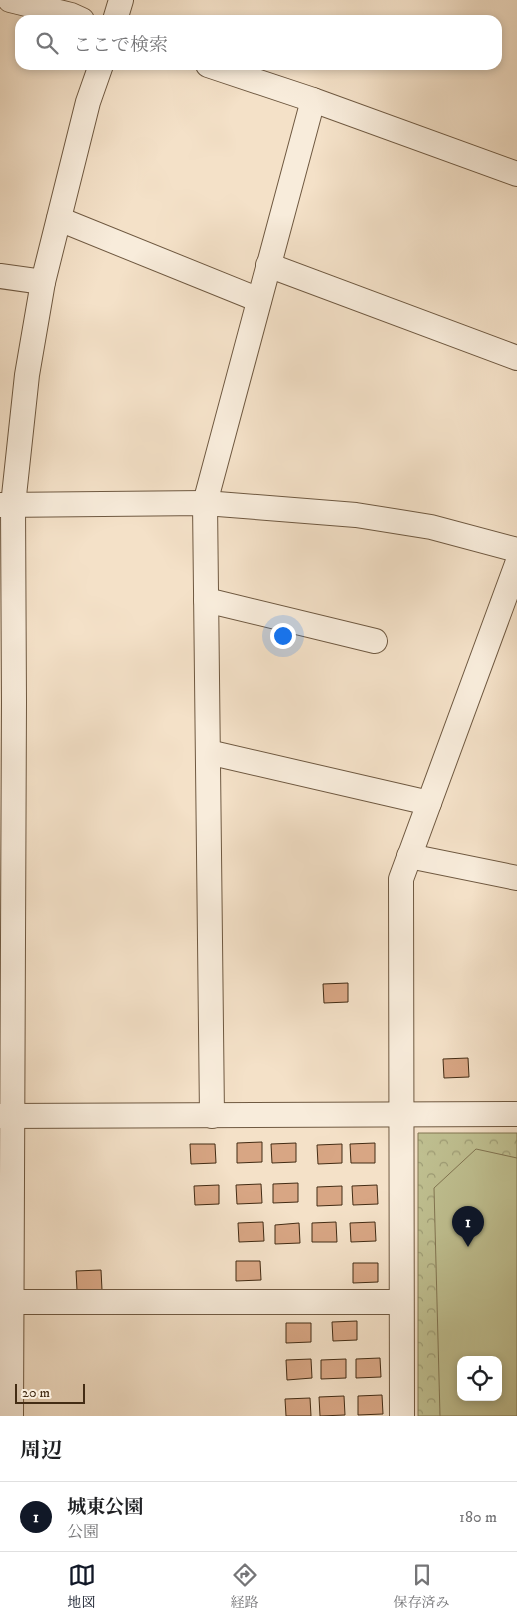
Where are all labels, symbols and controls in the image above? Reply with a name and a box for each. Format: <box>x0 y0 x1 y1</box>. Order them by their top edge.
search box <box>15 15 502 70</box>
icon: search <box>33 29 61 57</box>
text: ここで検索 <box>73 34 168 57</box>
your location <box>270 623 296 649</box>
pin: 1 <box>452 1206 484 1247</box>
map controls <box>457 1356 502 1401</box>
button: locate <box>457 1356 502 1401</box>
scale bar <box>15 1381 85 1404</box>
text: 20 m <box>22 1384 50 1402</box>
text: 周辺 <box>20 1438 62 1464</box>
text: 城東公園 <box>67 1496 143 1519</box>
text: 1 <box>33 1507 39 1527</box>
text: 180 m <box>459 1507 497 1527</box>
text: 公園 <box>67 1522 99 1542</box>
tab: 地図 <box>68 1561 96 1612</box>
tab: 経路 <box>231 1561 259 1612</box>
tab: 保存済み <box>394 1561 450 1612</box>

